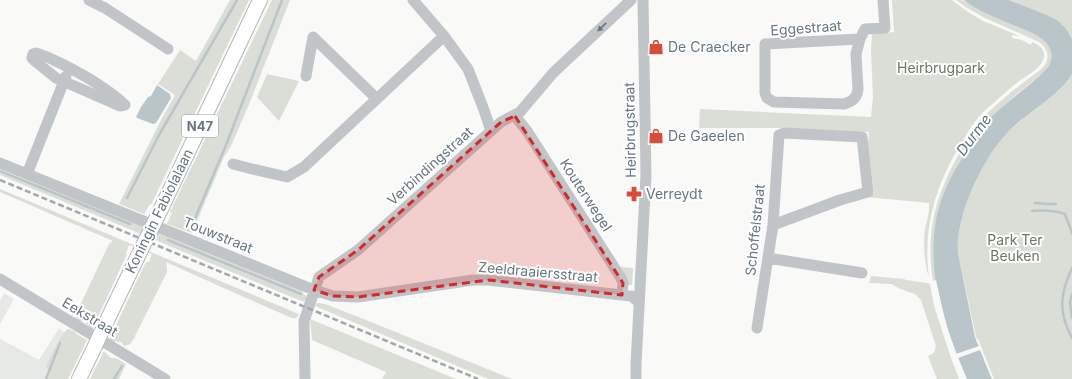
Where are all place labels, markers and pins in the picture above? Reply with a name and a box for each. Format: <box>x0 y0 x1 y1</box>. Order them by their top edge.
shop icon: De Craecker <box>647 38 665 56</box>
place label: De Craecker <box>668 38 751 55</box>
shop icon: De Gaeelen <box>647 127 665 145</box>
place label: De Gaeelen <box>668 127 745 144</box>
pharmacy icon: Verreydt <box>625 185 643 203</box>
place label: Verreydt <box>646 185 703 202</box>

